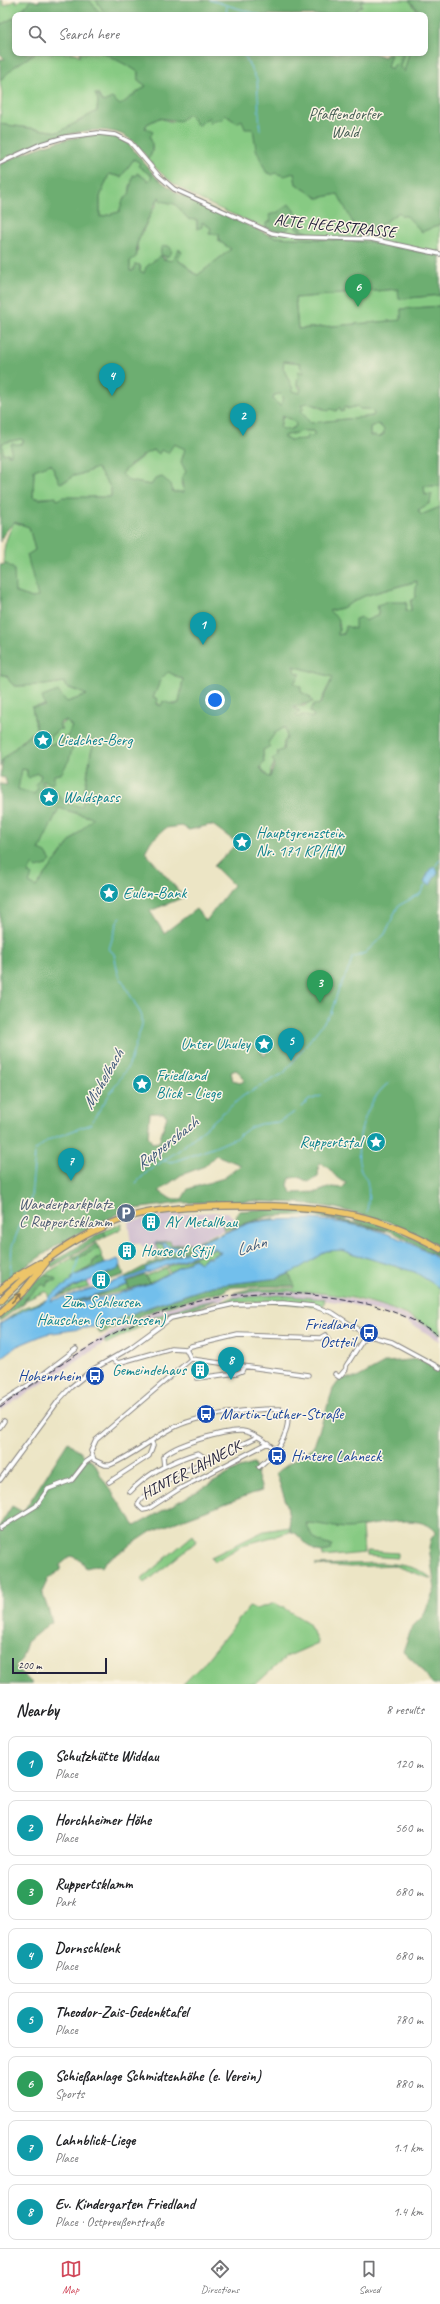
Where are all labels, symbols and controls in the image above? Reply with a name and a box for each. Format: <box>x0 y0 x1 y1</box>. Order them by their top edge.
search box <box>12 12 428 56</box>
icon: search <box>26 23 48 45</box>
text: Search here <box>58 25 119 44</box>
park label: Pfaffendorfer Wald <box>309 104 383 142</box>
street label: ALTE HEERSTRASSE <box>273 210 399 243</box>
pin: 6 <box>345 274 371 307</box>
pin: 4 <box>99 363 125 396</box>
pin: 2 <box>230 403 256 436</box>
pin: 1 <box>190 612 216 645</box>
your location <box>205 690 225 710</box>
place icon: Liedches-Berg <box>32 729 54 751</box>
place label: Liedches-Berg <box>57 730 133 750</box>
place icon: Waldspass <box>38 786 60 808</box>
place label: Waldspass <box>63 787 121 807</box>
place label: Hauptgrenzstein Nr. 171 KP/HN <box>256 823 346 861</box>
place icon: Hauptgrenzstein Nr. 171 KP/HN <box>231 831 253 853</box>
place icon: Eulen-Bank <box>98 882 120 904</box>
place label: Eulen-Bank <box>123 883 187 903</box>
pin: 3 <box>307 970 333 1003</box>
pin: 5 <box>278 1028 304 1061</box>
place icon: Unter Uhuley <box>253 1033 275 1055</box>
place label: Unter Uhuley <box>181 1034 252 1054</box>
water label: Michelbach <box>77 1044 129 1113</box>
place label: Friedland Blick - Liege <box>156 1065 222 1103</box>
place icon: Friedland Blick - Liege <box>131 1073 153 1095</box>
water label: Ruppersbach <box>131 1111 203 1174</box>
place icon: Ruppertstal <box>365 1131 387 1153</box>
place label: Ruppertstal <box>300 1132 365 1152</box>
pin: 7 <box>58 1148 84 1181</box>
place label: Wanderparkplatz C Ruppertsklamm <box>19 1194 114 1232</box>
parking icon: Wanderparkplatz C Ruppertsklamm <box>115 1202 137 1224</box>
building icon: AY Metallbau <box>140 1211 162 1233</box>
place label: AY Metallbau <box>165 1212 238 1232</box>
water label: Lahn <box>233 1231 270 1260</box>
building icon: House of Stijl <box>116 1240 138 1262</box>
place label: House of Stijl <box>141 1241 216 1261</box>
building icon: Zum Schleusen Häuschen (geschlossen) <box>90 1269 112 1291</box>
place label: Zum Schleusen Häuschen (geschlossen) <box>37 1292 166 1330</box>
one-way arrow <box>11 1293 21 1303</box>
place label: Friedland Ostteil <box>305 1314 358 1352</box>
bus stop icon: Friedland Ostteil <box>358 1322 380 1344</box>
pin: 8 <box>218 1347 244 1380</box>
building icon: Gemeindehaus <box>189 1359 211 1381</box>
place label: Gemeindehaus <box>112 1360 188 1380</box>
bus stop icon: Hohenrhein <box>84 1365 106 1387</box>
place label: Hohenrhein <box>18 1366 82 1386</box>
bus stop icon: Martin-Luther-Straße <box>195 1403 217 1425</box>
place label: Martin-Luther-Straße <box>220 1404 345 1424</box>
street label: HINTER LAHNECK <box>138 1435 247 1504</box>
bus stop icon: Hintere Lahneck <box>266 1445 288 1467</box>
place label: Hintere Lahneck <box>291 1446 382 1466</box>
scale bar <box>12 1656 107 1675</box>
text: 200 m <box>18 1658 42 1672</box>
text: Nearby <box>16 1700 59 1721</box>
text: 8 results <box>386 1702 424 1718</box>
text: Schutzhütte Widdau <box>55 1747 158 1766</box>
text: 1 <box>27 1756 33 1772</box>
text: 120 m <box>395 1756 423 1772</box>
text: Place <box>55 1766 78 1782</box>
text: Horchheimer Höhe <box>55 1811 151 1830</box>
text: 2 <box>27 1820 33 1836</box>
text: 560 m <box>395 1820 423 1836</box>
text: Place <box>55 1830 78 1846</box>
text: Ruppertsklamm <box>55 1875 133 1894</box>
text: 3 <box>27 1884 33 1900</box>
text: 680 m <box>395 1884 423 1900</box>
text: Park <box>55 1894 76 1910</box>
text: Dornschlenk <box>55 1939 120 1958</box>
text: 4 <box>27 1948 33 1964</box>
text: 680 m <box>395 1948 423 1964</box>
text: Place <box>55 1958 78 1974</box>
text: Theodor-Zais-Gedenktafel <box>55 2003 188 2022</box>
text: 5 <box>27 2012 33 2028</box>
text: 780 m <box>395 2012 423 2028</box>
text: Place <box>55 2022 78 2038</box>
text: Schießanlage Schmidtenhöhe (e. Verein) <box>55 2067 261 2086</box>
text: 6 <box>27 2076 33 2092</box>
text: 880 m <box>395 2076 423 2092</box>
text: Sports <box>55 2086 84 2102</box>
text: Lahnblick-Liege <box>55 2131 135 2150</box>
text: 7 <box>27 2140 33 2156</box>
text: 1.1 km <box>393 2140 423 2156</box>
text: Place <box>55 2150 78 2166</box>
text: Ev. Kindergarten Friedland <box>55 2195 195 2214</box>
text: 8 <box>27 2204 33 2220</box>
text: 1.4 km <box>393 2204 423 2220</box>
text: Place · Ostpreußenstraße <box>55 2214 164 2230</box>
tab: Map <box>60 2258 82 2296</box>
tab: Directions <box>201 2258 239 2296</box>
tab: Saved <box>358 2258 380 2296</box>

